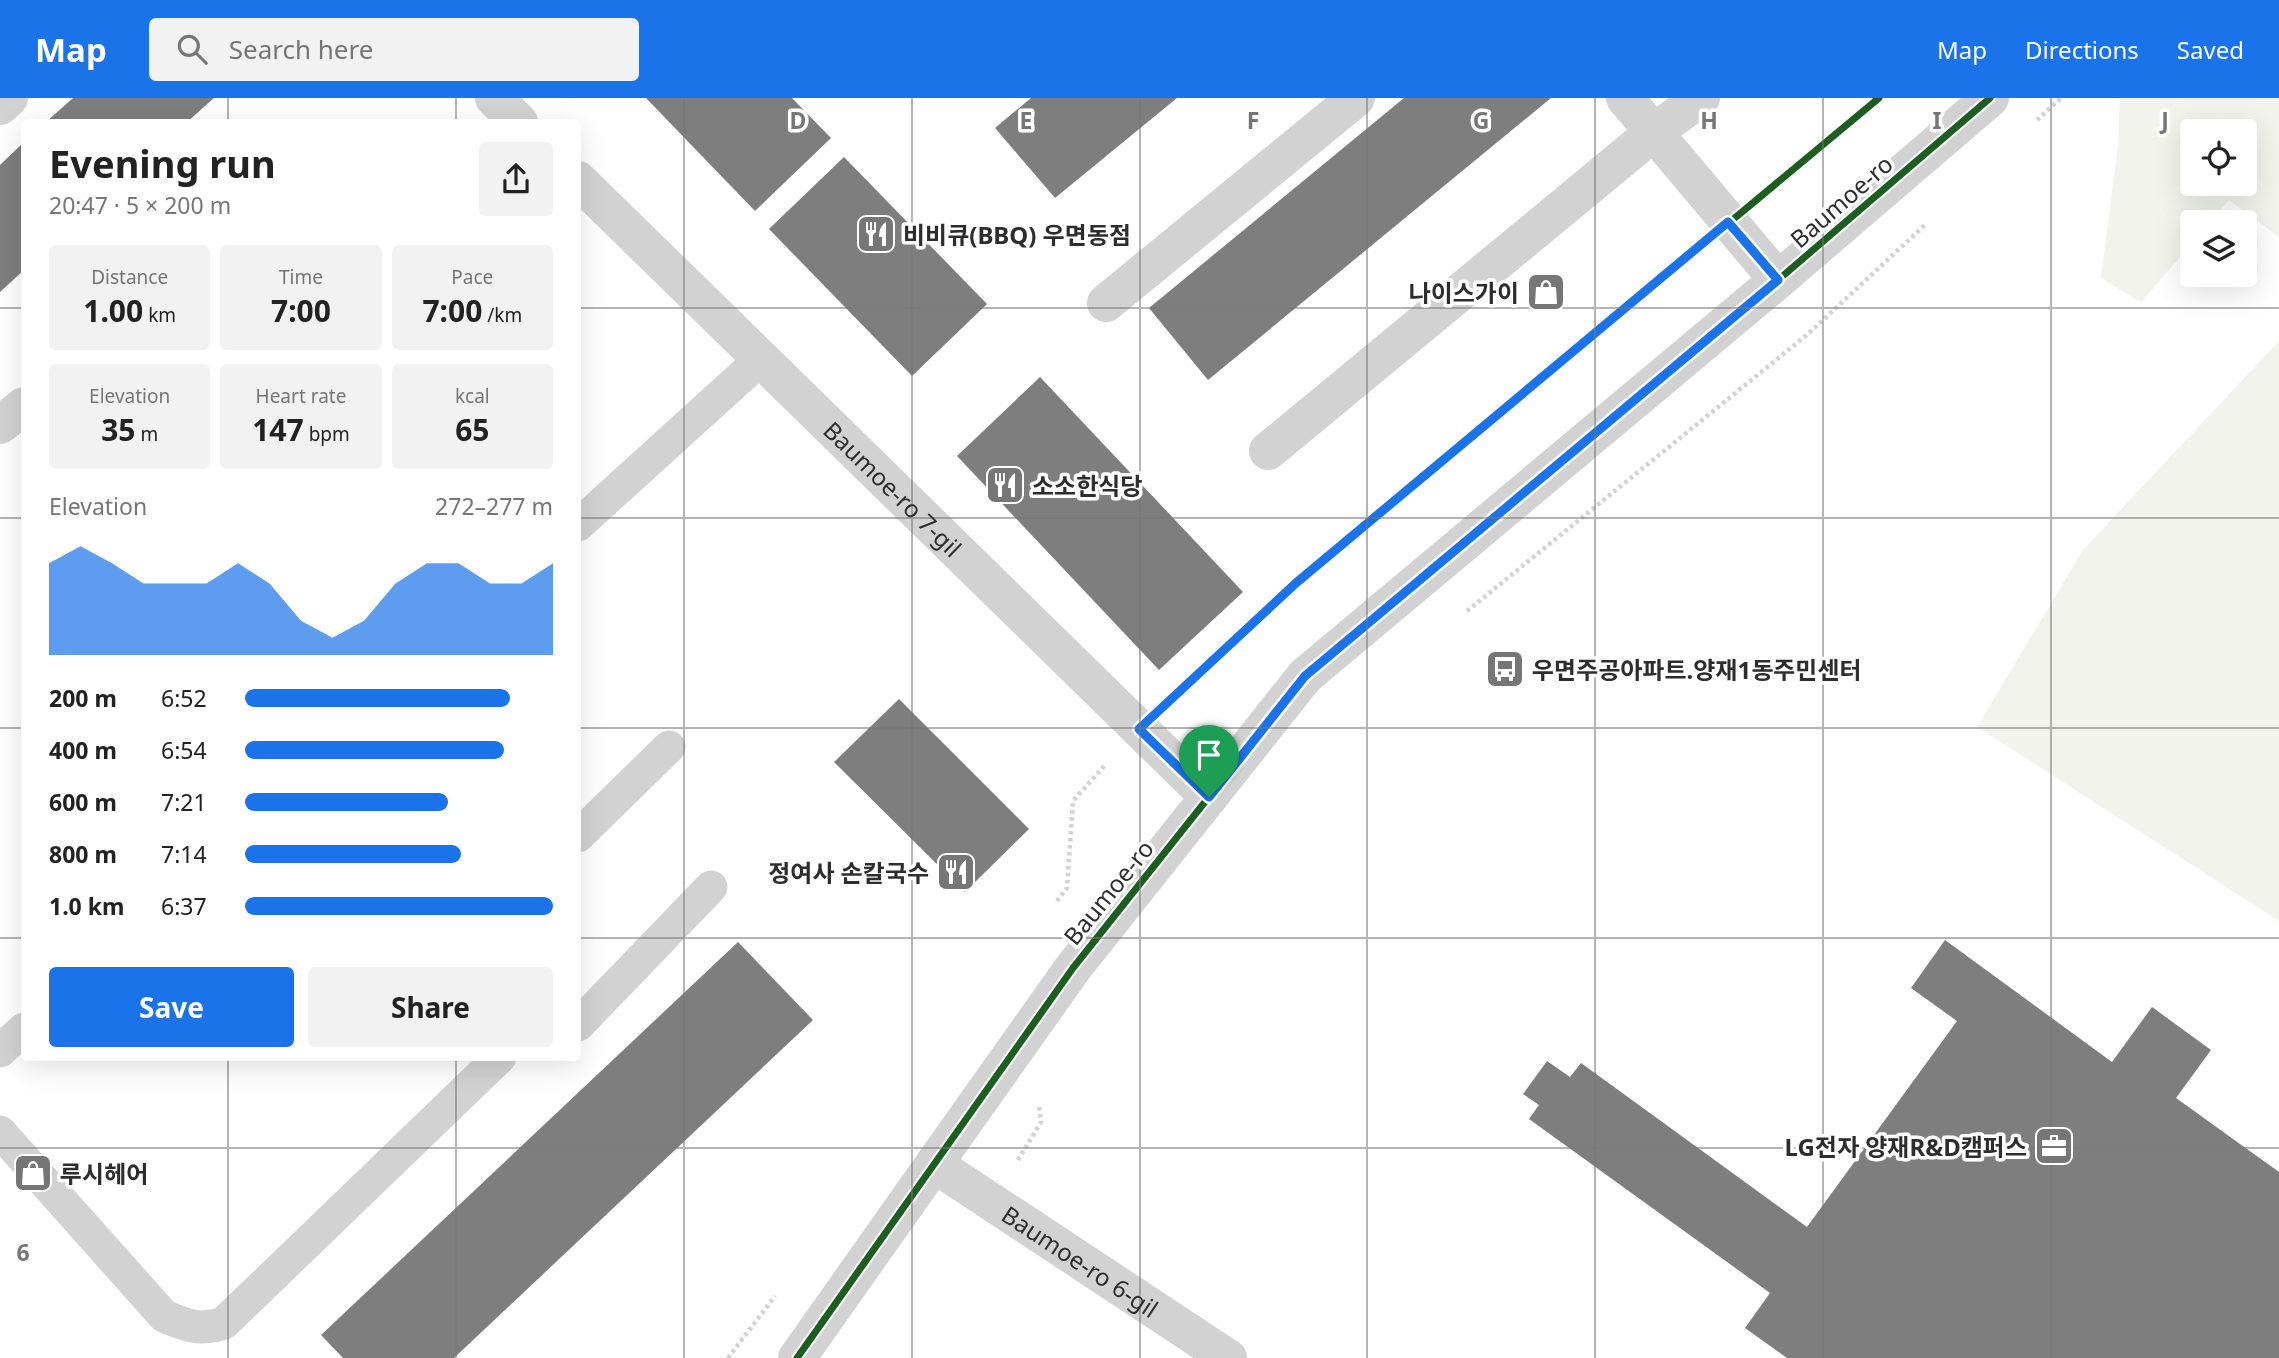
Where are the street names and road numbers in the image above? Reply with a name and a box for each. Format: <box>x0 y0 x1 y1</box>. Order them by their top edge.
street label: Baumoe-ro <box>1783 147 1899 255</box>
street label: Baumoe-ro 7-gil <box>817 413 970 563</box>
street label: Baumoe-ro <box>1056 833 1160 951</box>
street label: Baumoe-ro 6-gil <box>996 1197 1165 1324</box>

